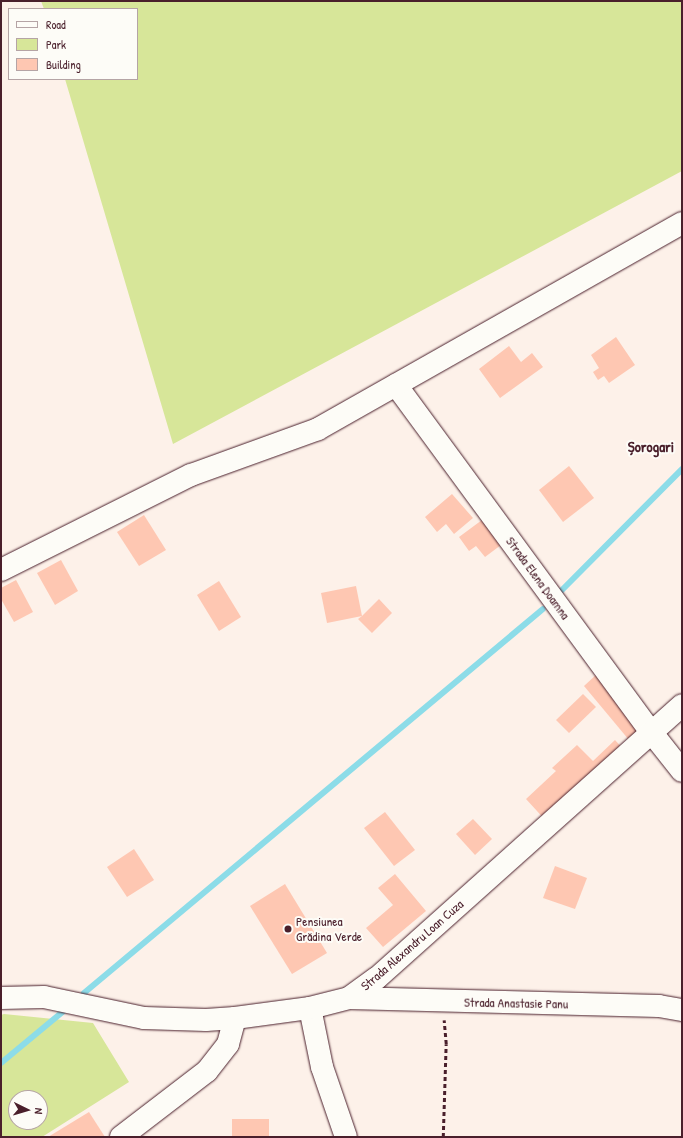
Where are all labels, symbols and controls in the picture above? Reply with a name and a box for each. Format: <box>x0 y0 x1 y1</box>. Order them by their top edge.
legend <box>8 8 138 80</box>
text: Road <box>46 16 66 33</box>
text: Park <box>46 36 66 53</box>
text: Building <box>46 56 81 73</box>
district label: Șorogari <box>628 438 674 456</box>
street label: Strada Elena Doamna <box>503 534 573 622</box>
street label: Strada Alexandru Loan Cuza <box>358 896 466 994</box>
place label: Pensiunea Grădina Verde <box>296 914 362 945</box>
marker: Pensiunea Grădina Verde <box>283 924 293 934</box>
street label: Strada Anastasie Panu <box>464 994 568 1012</box>
north arrow <box>8 1090 48 1130</box>
text: N <box>32 1107 46 1114</box>

